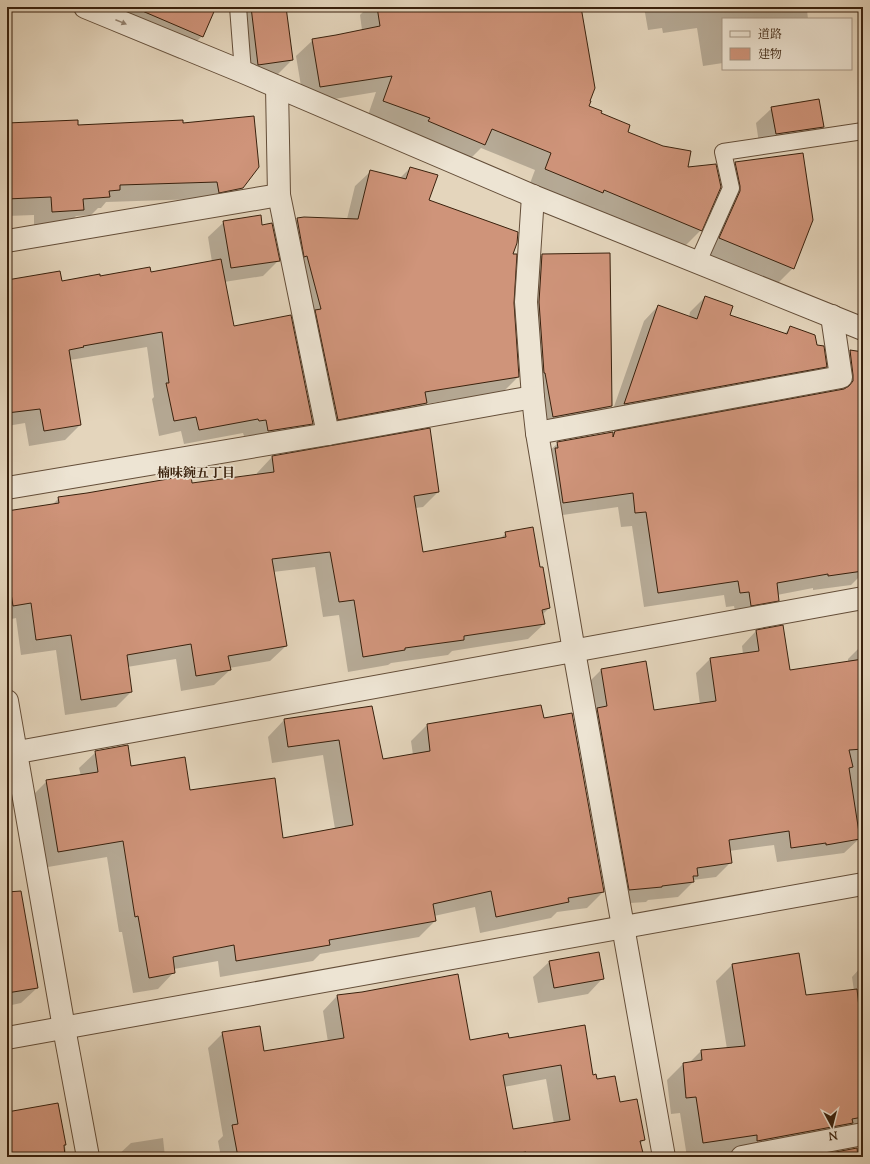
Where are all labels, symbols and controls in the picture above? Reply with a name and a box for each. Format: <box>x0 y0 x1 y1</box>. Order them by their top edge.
legend <box>722 18 852 70</box>
one-way arrow <box>116 19 127 25</box>
text: 道路 <box>758 26 782 44</box>
text: 建物 <box>758 46 782 64</box>
district label: 楠味鋺五丁目 <box>157 465 235 483</box>
north arrow <box>812 1106 852 1146</box>
text: N <box>828 1126 839 1143</box>

